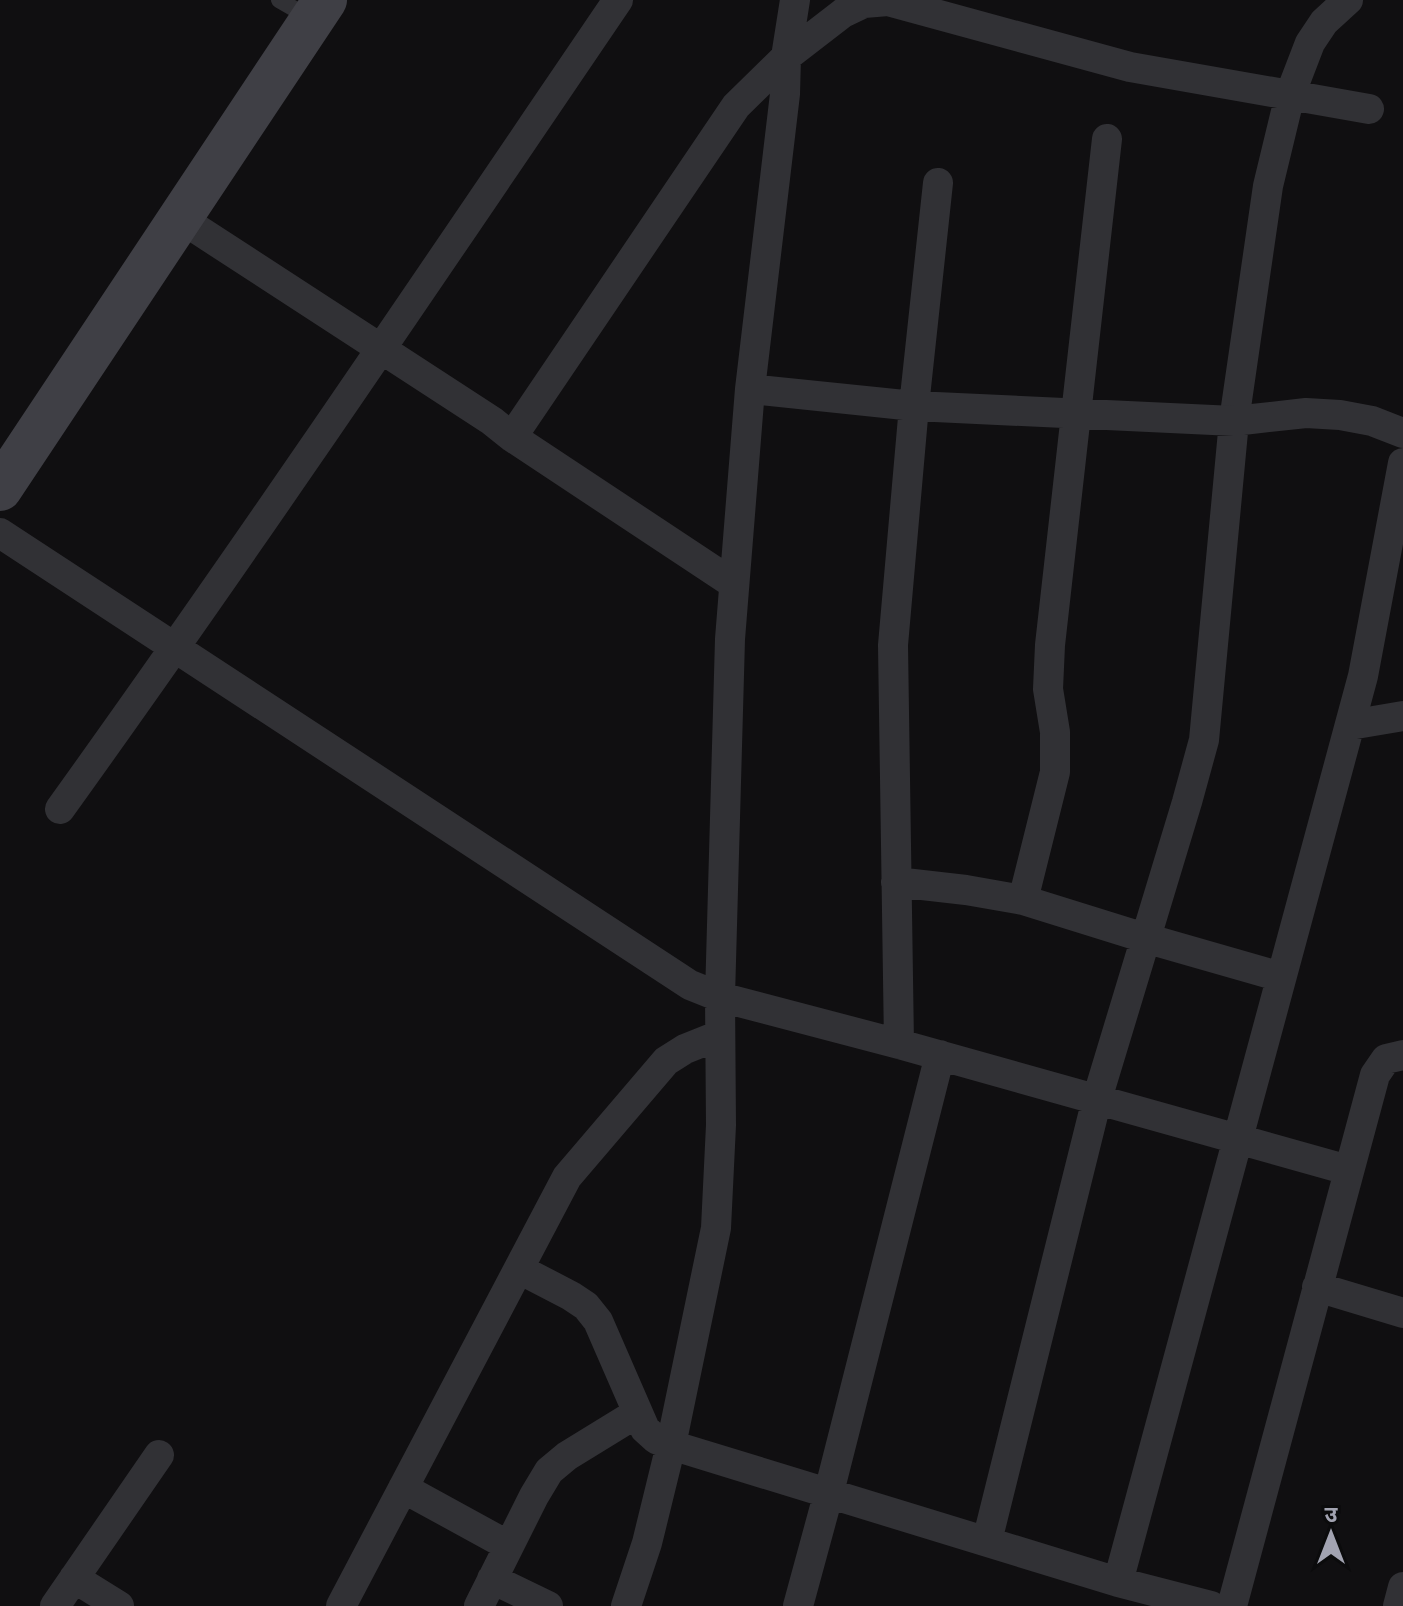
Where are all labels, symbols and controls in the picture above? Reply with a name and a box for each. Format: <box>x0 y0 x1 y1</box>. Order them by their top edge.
north arrow <box>1291 1494 1371 1574</box>
text: उ <box>1325 1502 1339 1527</box>

